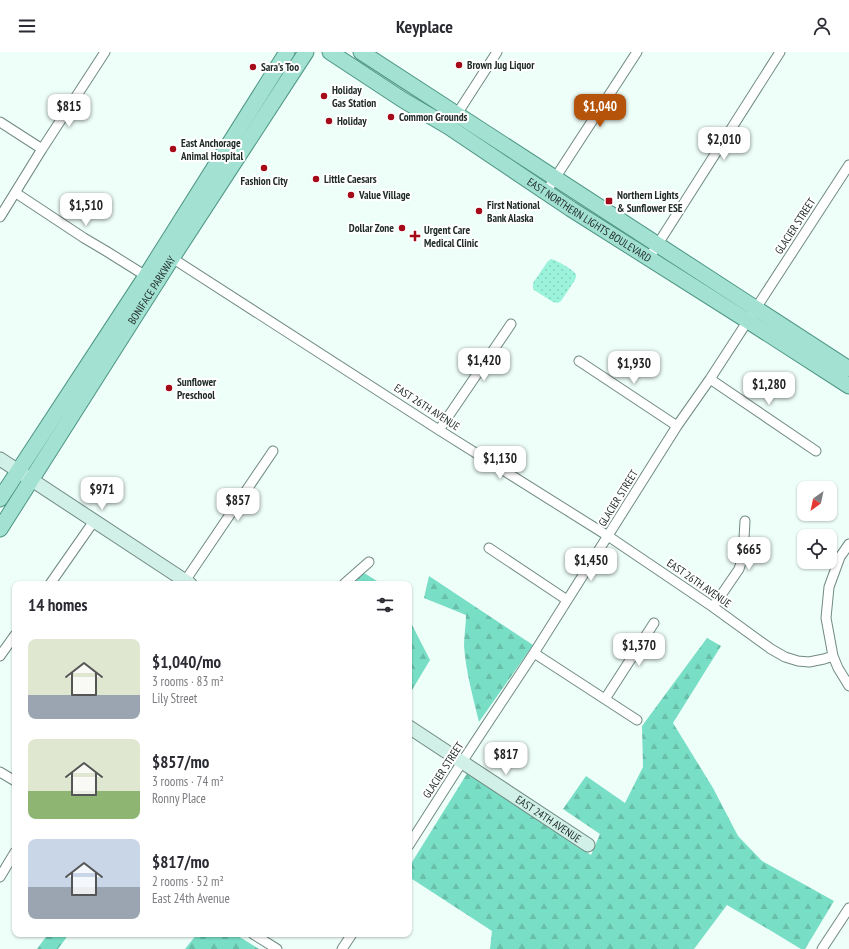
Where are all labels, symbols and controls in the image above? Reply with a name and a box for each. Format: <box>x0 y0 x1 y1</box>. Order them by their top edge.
icon: menu <box>16 15 38 37</box>
text: Keyplace <box>396 15 453 38</box>
icon: person <box>811 15 833 37</box>
place label: Brown Jug Liquor <box>467 58 535 72</box>
place label: Sara's Too <box>261 60 299 74</box>
marker: Brown Jug Liquor <box>454 60 464 70</box>
marker: Sara's Too <box>248 62 258 72</box>
place label: Holiday Gas Station <box>332 83 376 110</box>
marker: Holiday Gas Station <box>319 91 329 101</box>
pin: $815 <box>45 94 93 128</box>
pin: $1,040 <box>567 94 633 128</box>
text: $815 <box>57 98 81 115</box>
text: $1,040 <box>583 98 617 115</box>
place label: Common Grounds <box>399 110 468 124</box>
marker: Common Grounds <box>386 112 396 122</box>
place label: Holiday <box>337 114 367 128</box>
marker: Holiday <box>324 116 334 126</box>
pin: $2,010 <box>691 127 757 161</box>
text: $2,010 <box>707 131 741 148</box>
place label: East Anchorage Animal Hospital <box>180 136 243 163</box>
marker: East Anchorage Animal Hospital <box>168 144 178 154</box>
marker: Fashion City <box>259 163 269 173</box>
place label: Little Caesars <box>324 172 377 186</box>
place label: Fashion City <box>240 174 288 188</box>
marker: Little Caesars <box>311 174 321 184</box>
street label: EAST NORTHERN LIGHTS BOULEVARD <box>525 175 654 265</box>
place label: Value Village <box>358 188 411 202</box>
place label: Northern Lights & Sunflower ESE <box>617 188 683 215</box>
marker: Value Village <box>346 190 356 200</box>
pin: $1,510 <box>53 193 119 227</box>
street label: GLACIER STREET <box>772 195 818 257</box>
marker: Northern Lights & Sunflower ESE <box>604 196 614 206</box>
text: $1,510 <box>69 197 103 214</box>
place label: First National Bank Alaska <box>487 198 540 225</box>
marker: First National Bank Alaska <box>474 206 484 216</box>
place label: Dollar Zone <box>349 221 394 235</box>
marker: Dollar Zone <box>397 223 407 233</box>
place label: Urgent Care Medical Clinic <box>424 223 478 250</box>
marker: Urgent Care Medical Clinic <box>409 230 421 242</box>
street label: BONIFACE PARKWAY <box>125 253 179 327</box>
pin: $1,420 <box>451 348 517 382</box>
pin: $1,930 <box>601 351 667 385</box>
text: $1,420 <box>467 352 501 369</box>
text: $1,930 <box>617 355 651 372</box>
pin: $1,280 <box>736 372 802 406</box>
place label: Sunflower Preschool <box>177 375 217 402</box>
text: $1,280 <box>752 376 786 393</box>
street label: EAST 26TH AVENUE <box>392 381 463 434</box>
marker: Sunflower Preschool <box>164 383 174 393</box>
pin: $1,130 <box>467 446 533 480</box>
text: $1,130 <box>483 450 517 467</box>
street label: GLACIER STREET <box>595 467 641 529</box>
pin: $971 <box>78 477 126 511</box>
text: $971 <box>90 481 114 498</box>
north arrow <box>797 481 837 521</box>
map controls <box>797 481 837 569</box>
pin: $857 <box>214 488 262 522</box>
text: $857 <box>226 492 250 509</box>
button: locate <box>797 529 837 569</box>
pin: $665 <box>725 537 773 571</box>
text: $665 <box>737 541 761 558</box>
pin: $1,450 <box>558 548 624 582</box>
text: $1,450 <box>574 552 608 569</box>
street label: EAST 26TH AVENUE <box>664 556 734 610</box>
text: 14 homes <box>28 594 87 616</box>
icon: filters <box>374 594 396 616</box>
pin: $1,370 <box>606 633 672 667</box>
text: $1,370 <box>622 637 656 654</box>
text: $1,040/mo <box>152 651 221 673</box>
icon: home <box>60 655 108 703</box>
text: 3 rooms · 83 m² <box>152 673 224 690</box>
text: Lily Street <box>152 690 197 707</box>
street label: GLACIER STREET <box>420 739 466 801</box>
pin: $817 <box>482 742 530 776</box>
text: $817 <box>494 746 518 763</box>
text: $857/mo <box>152 751 209 773</box>
icon: home <box>60 755 108 803</box>
text: 3 rooms · 74 m² <box>152 773 224 790</box>
text: Ronny Place <box>152 790 206 807</box>
street label: EAST 24TH AVENUE <box>513 792 584 846</box>
text: $817/mo <box>152 851 209 873</box>
icon: home <box>60 855 108 903</box>
text: 2 rooms · 52 m² <box>152 873 224 890</box>
text: East 24th Avenue <box>152 890 230 907</box>

